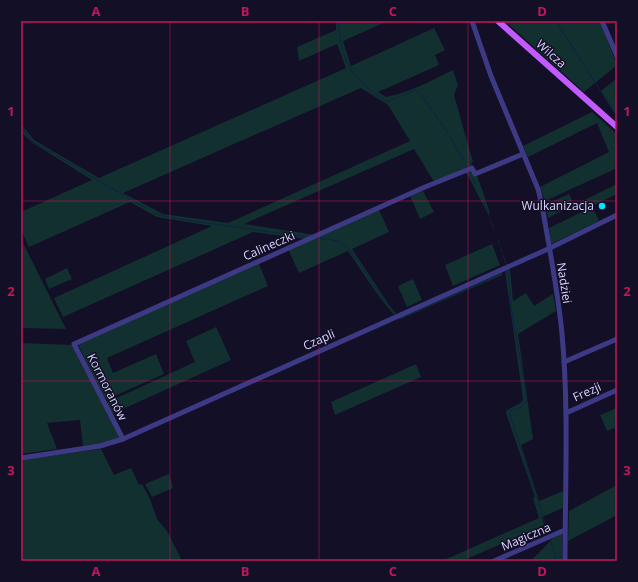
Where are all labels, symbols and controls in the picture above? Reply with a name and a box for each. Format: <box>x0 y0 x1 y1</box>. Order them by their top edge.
text: A <box>92 2 101 20</box>
text: B <box>241 2 250 20</box>
text: C <box>389 2 397 20</box>
text: D <box>537 2 547 20</box>
street label: Wilcza <box>533 36 570 72</box>
text: 1 <box>7 102 15 120</box>
text: 1 <box>623 102 631 120</box>
place label: Wulkanizacja <box>521 197 594 214</box>
marker: Wulkanizacja <box>597 201 607 211</box>
street label: Calineczki <box>240 227 297 265</box>
street label: Nadziei <box>553 261 576 305</box>
text: 2 <box>7 282 15 300</box>
text: 2 <box>623 282 631 300</box>
street label: Czapli <box>300 325 337 354</box>
street label: Kormoranów <box>83 350 132 424</box>
street label: Frezji <box>570 378 604 405</box>
text: 3 <box>7 461 15 479</box>
text: 3 <box>623 461 631 479</box>
street label: Magiczna <box>498 518 553 555</box>
text: A <box>92 562 101 580</box>
text: B <box>241 562 250 580</box>
text: C <box>389 562 397 580</box>
text: D <box>537 562 547 580</box>

